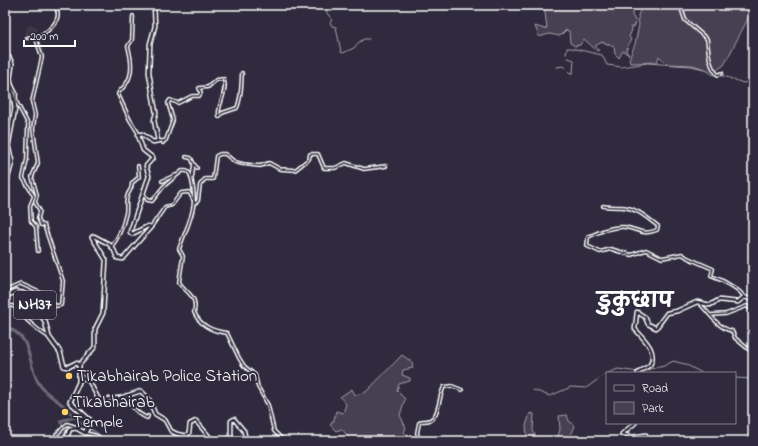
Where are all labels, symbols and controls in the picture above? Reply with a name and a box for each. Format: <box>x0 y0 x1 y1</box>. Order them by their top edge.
scale bar <box>24 22 75 48</box>
text: 200 m <box>30 28 59 46</box>
district label: डुकुछाप <box>595 287 675 317</box>
road number: NH37 <box>14 291 56 319</box>
place label: Tikabhairab Police Station <box>77 364 257 389</box>
marker: Tikabhairab Police Station <box>64 371 74 381</box>
legend <box>606 372 736 424</box>
text: Road <box>642 380 668 398</box>
place label: Tikabhairab Temple <box>73 390 155 435</box>
text: Park <box>642 400 664 418</box>
marker: Tikabhairab Temple <box>60 407 70 417</box>

